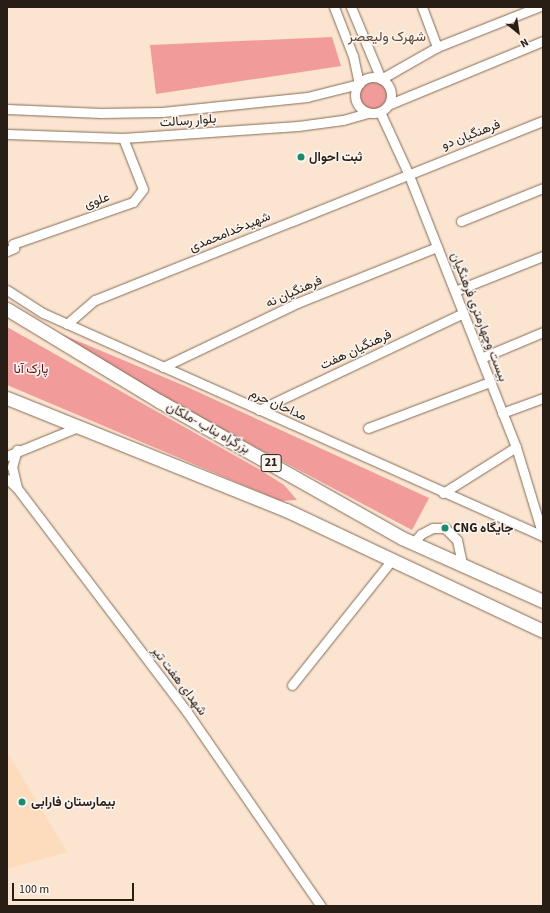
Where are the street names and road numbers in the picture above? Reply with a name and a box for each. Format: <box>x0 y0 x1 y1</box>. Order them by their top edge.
street label: بلوار رسالت <box>159 111 217 131</box>
street label: فرهنگیان دو <box>439 117 503 153</box>
street label: علوی <box>82 189 112 213</box>
street label: شهیدخدامحمدی <box>187 209 273 255</box>
street label: بیست وچهارمتری فرهنگیان <box>447 250 511 384</box>
street label: فرهنگیان نه <box>263 273 325 311</box>
street label: فرهنگیان هفت <box>318 327 394 373</box>
street label: مداحان حرم <box>247 386 309 424</box>
street label: بزرگراه بناب -ملکان <box>164 399 252 457</box>
road number: 21 <box>260 453 282 473</box>
street label: شهدای هفت تیر <box>148 643 210 719</box>

